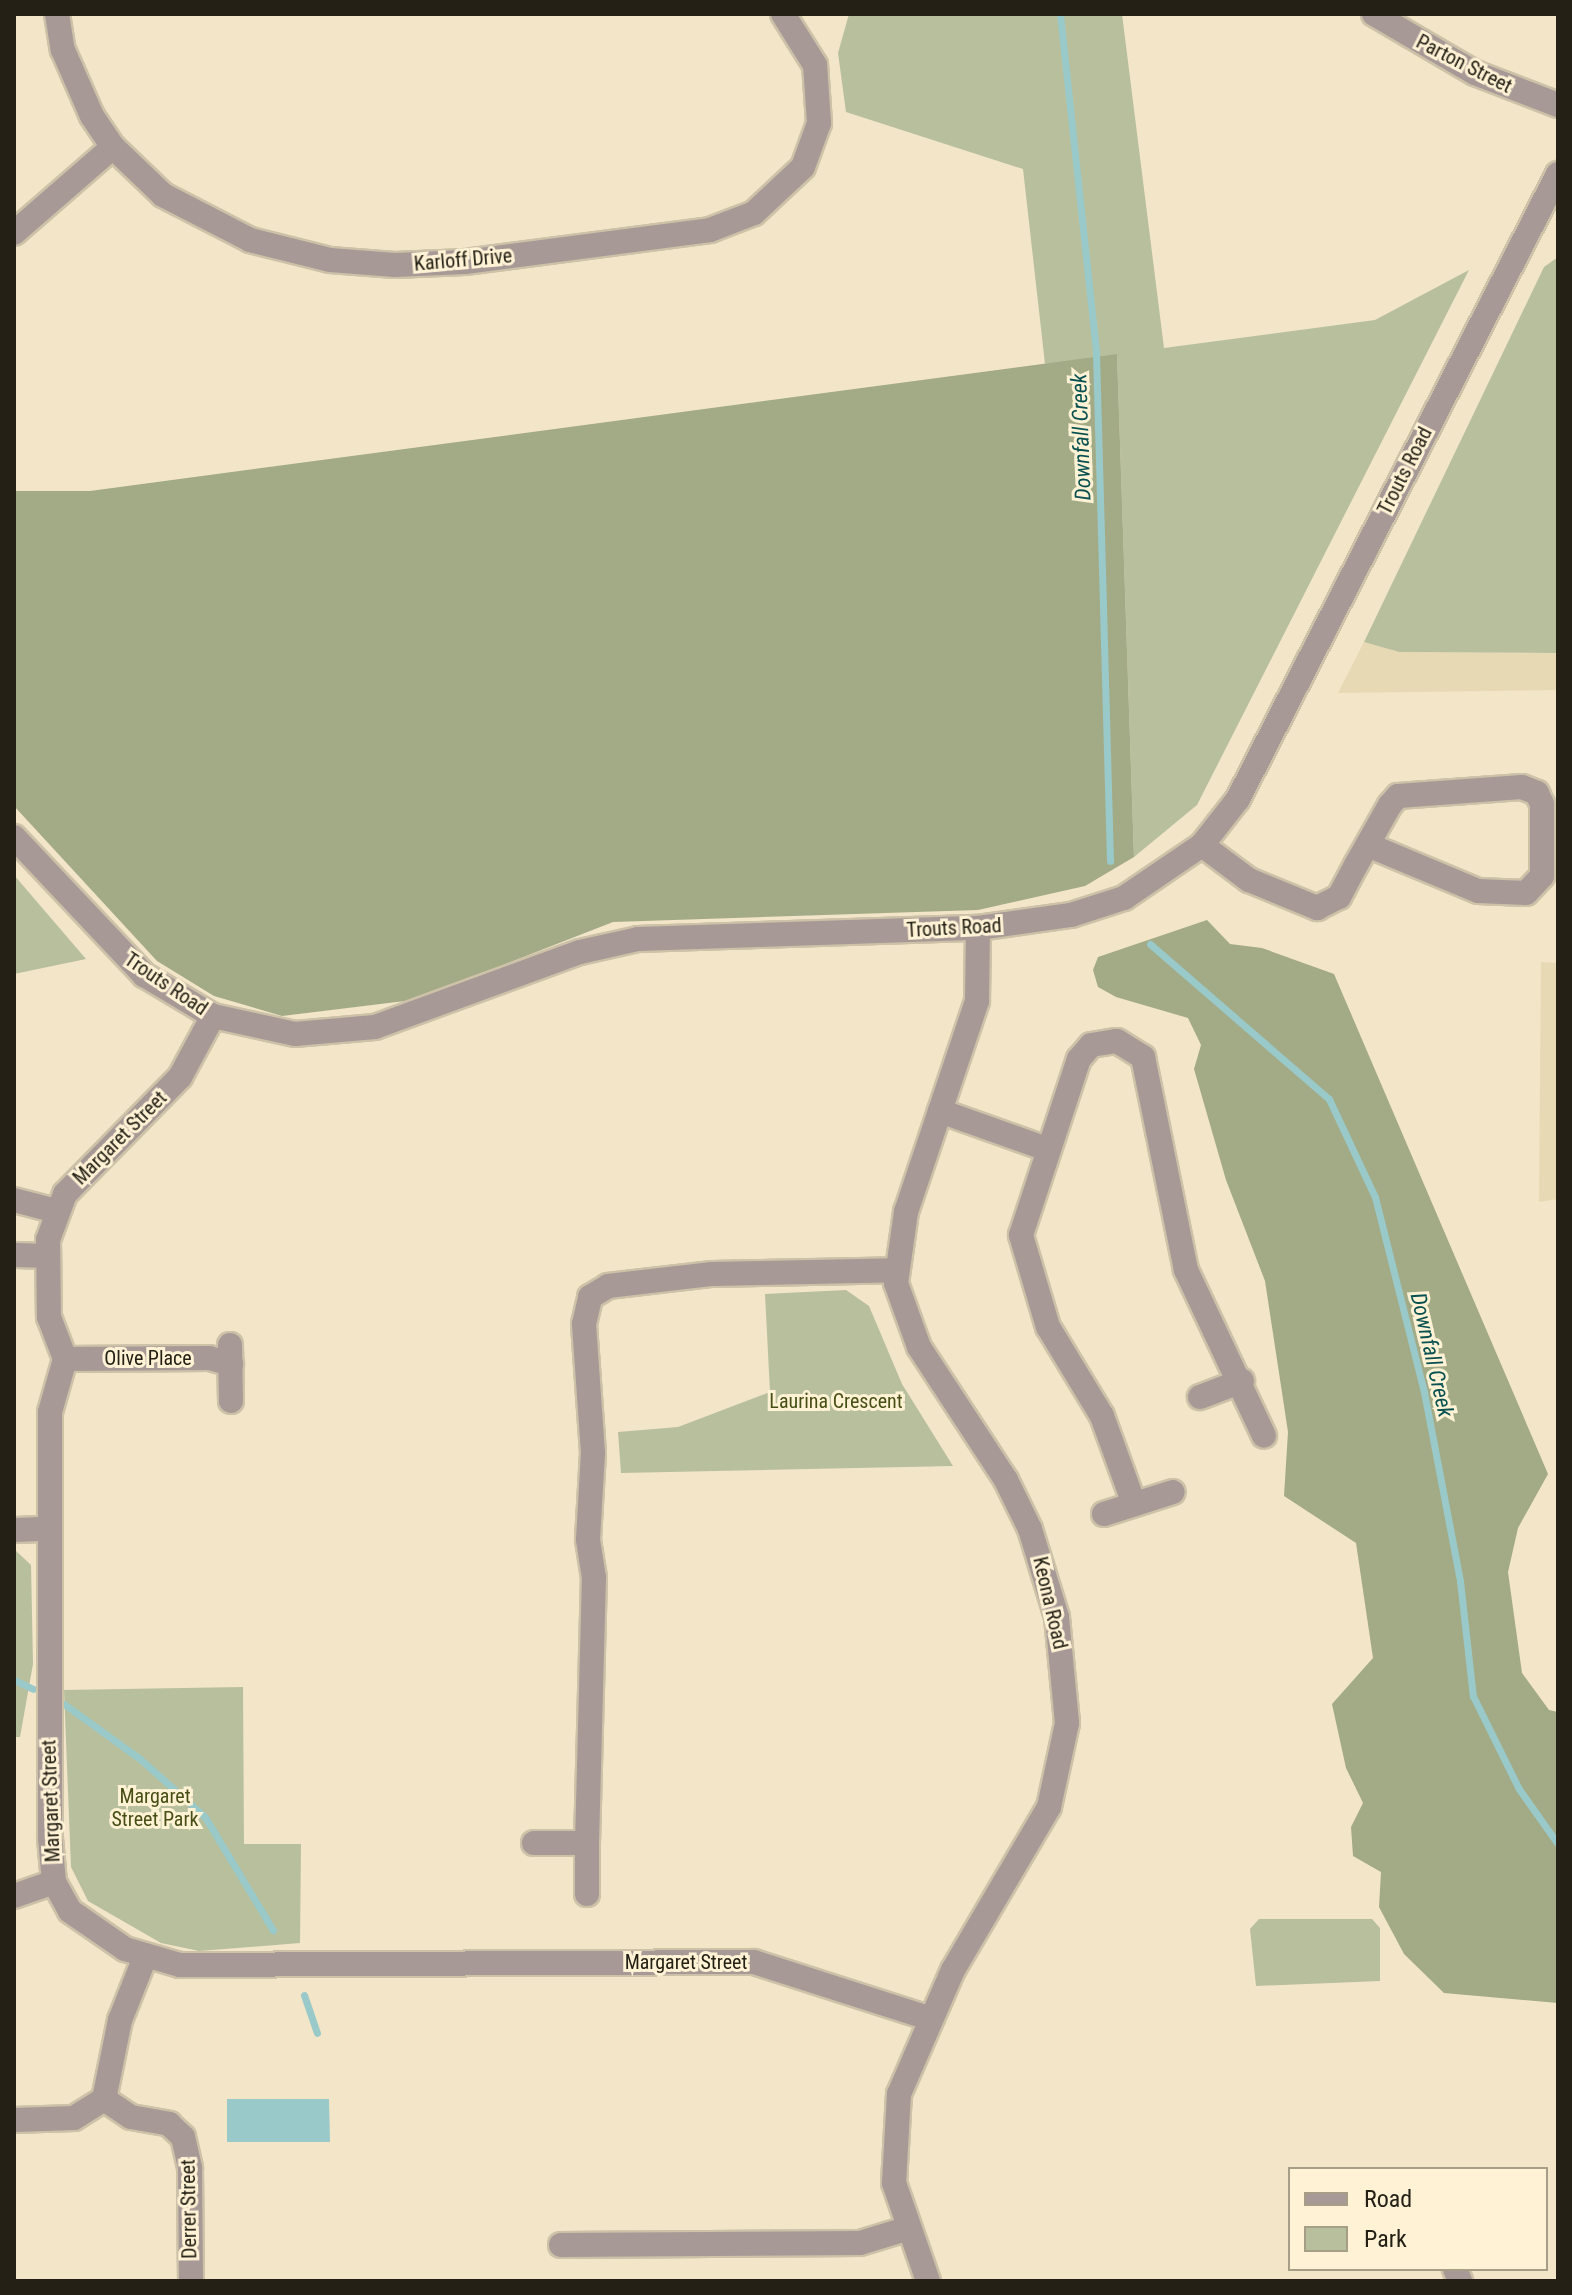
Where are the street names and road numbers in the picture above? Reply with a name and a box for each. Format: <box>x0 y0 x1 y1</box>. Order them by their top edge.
street label: Parton Street <box>1412 30 1516 98</box>
street label: Karloff Drive <box>413 244 513 276</box>
street label: Trouts Road <box>1373 423 1437 519</box>
street label: Trouts Road <box>906 914 1002 942</box>
street label: Trouts Road <box>120 947 212 1021</box>
street label: Margaret Street <box>68 1086 172 1190</box>
street label: Olive Place <box>104 1346 192 1370</box>
street label: Keona Road <box>1028 1554 1072 1652</box>
street label: Margaret Street <box>37 1739 65 1863</box>
street label: Margaret Street <box>625 1950 747 1974</box>
street label: Derrer Street <box>176 2159 202 2259</box>

